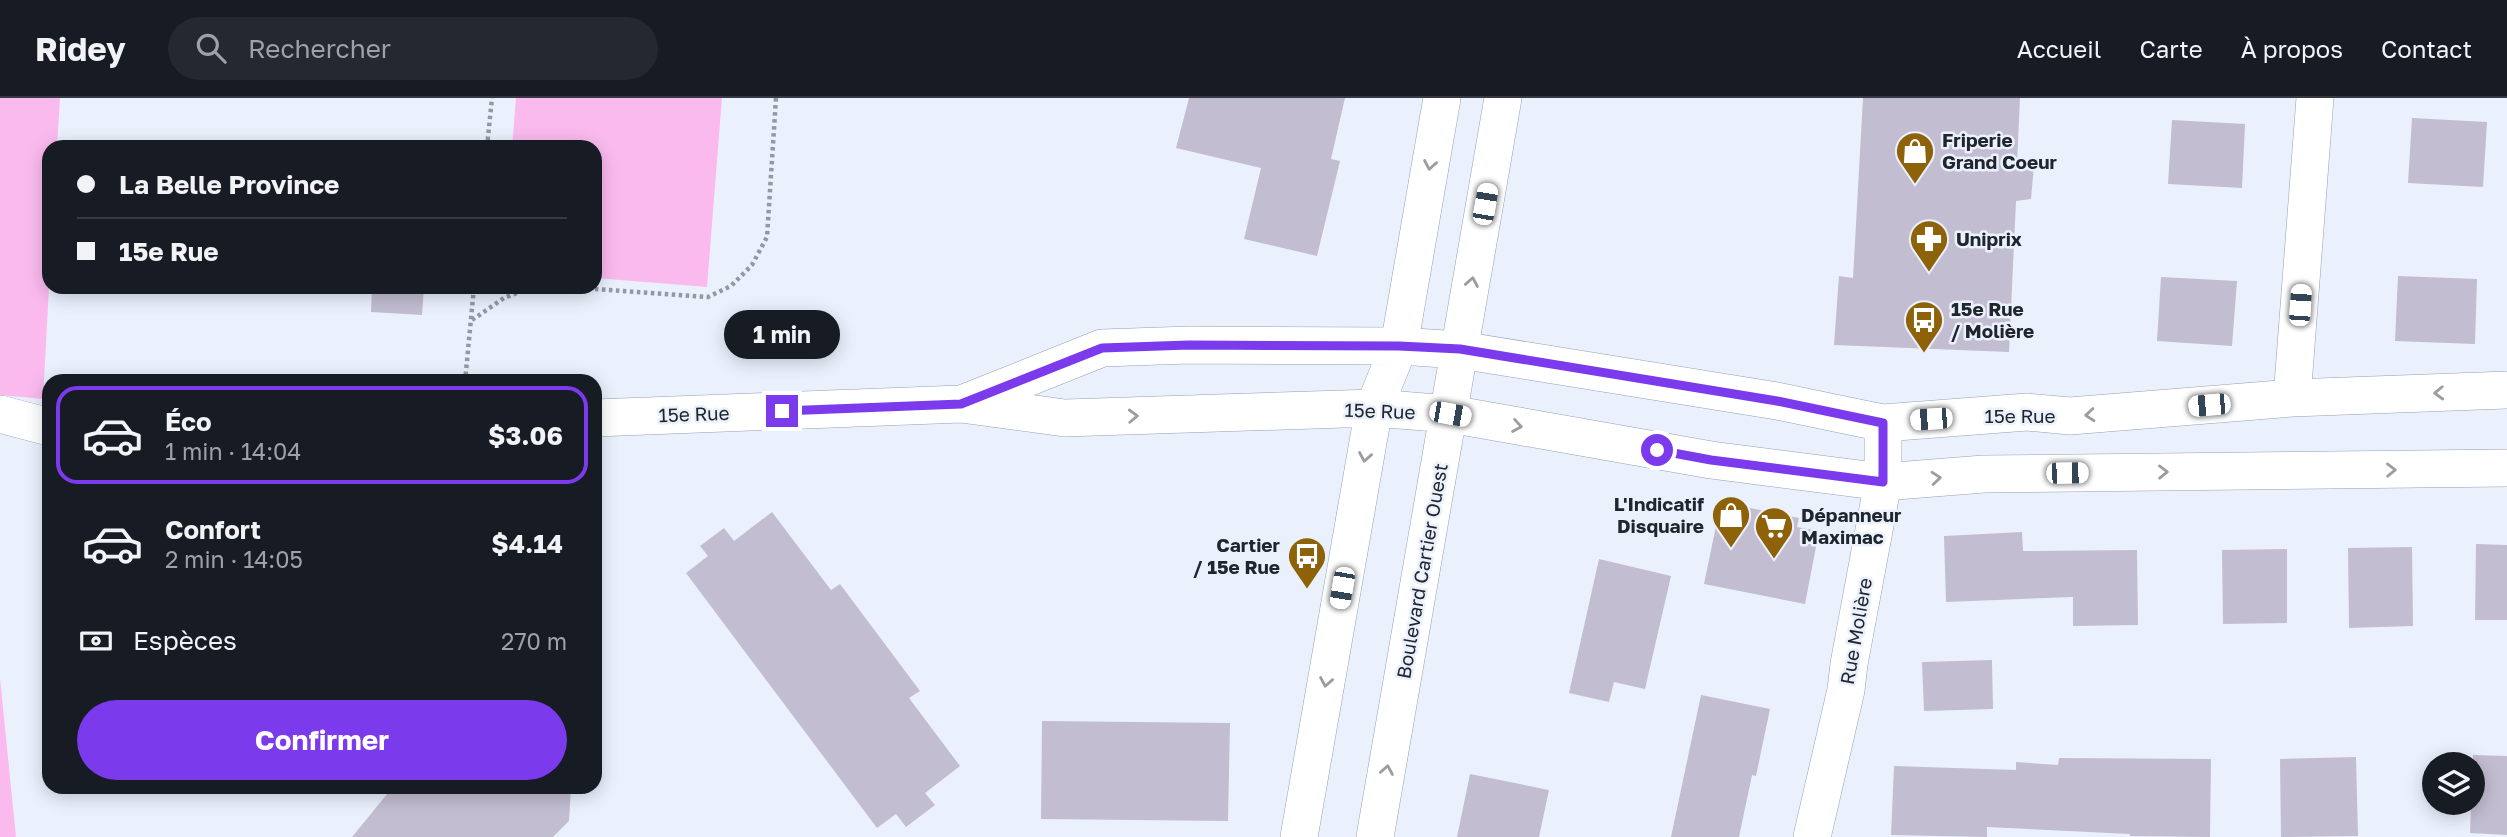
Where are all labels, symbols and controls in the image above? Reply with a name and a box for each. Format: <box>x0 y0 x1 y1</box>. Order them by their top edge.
search box <box>168 17 658 80</box>
text: Ridey <box>35 29 126 68</box>
icon: search <box>192 29 230 67</box>
text: Rechercher <box>248 33 391 64</box>
text: Accueil <box>2017 34 2101 63</box>
text: Carte <box>2139 34 2203 63</box>
text: À propos <box>2241 34 2343 63</box>
text: Contact <box>2381 34 2472 63</box>
place label: Friperie Grand Coeur <box>1942 128 2057 173</box>
shop icon: Friperie Grand Coeur <box>1894 130 1936 185</box>
one-way arrow <box>1423 159 1438 171</box>
text: La Belle Province <box>119 169 339 200</box>
car <box>1472 181 1499 227</box>
pharmacy icon: Uniprix <box>1908 218 1950 273</box>
place label: Uniprix <box>1956 227 2022 250</box>
text: 15e Rue <box>119 236 219 267</box>
one-way arrow <box>1464 276 1479 288</box>
car <box>2289 283 2312 327</box>
place label: 15e Rue / Molière <box>1951 297 2034 342</box>
bus stop icon: 15e Rue / Molière <box>1903 299 1945 354</box>
callout: 1 min <box>724 310 840 358</box>
text: 1 min <box>753 320 811 348</box>
one-way arrow <box>2433 385 2444 400</box>
car <box>2188 393 2231 417</box>
route end <box>766 395 798 427</box>
street label: 15e Rue <box>1344 398 1416 423</box>
car <box>1428 400 1473 428</box>
street label: 15e Rue <box>658 401 730 426</box>
icon: car <box>81 404 144 467</box>
street label: 15e Rue <box>1984 404 2056 427</box>
text: Éco <box>165 406 212 437</box>
car <box>1910 407 1953 431</box>
one-way arrow <box>2084 407 2095 422</box>
one-way arrow <box>1128 408 1139 424</box>
one-way arrow <box>1511 418 1523 433</box>
text: $3.06 <box>488 420 563 451</box>
route start <box>1641 434 1673 466</box>
text: 1 min · 14:04 <box>165 437 301 465</box>
one-way arrow <box>1358 451 1373 463</box>
street label: Boulevard Cartier Ouest <box>1391 461 1452 680</box>
car <box>2046 462 2089 484</box>
one-way arrow <box>2386 462 2397 478</box>
one-way arrow <box>2159 464 2169 480</box>
one-way arrow <box>1931 471 1942 486</box>
place label: L'Indicatif Disquaire <box>1614 492 1704 537</box>
shop icon: L'Indicatif Disquaire <box>1710 494 1752 549</box>
place label: Dépanneur Maximac <box>1801 503 1902 548</box>
supermarket icon: Dépanneur Maximac <box>1753 505 1795 560</box>
icon: car <box>81 512 144 575</box>
text: Confort <box>165 514 261 545</box>
text: $4.14 <box>491 528 563 559</box>
place label: Cartier / 15e Rue <box>1193 533 1281 578</box>
bus stop icon: Cartier / 15e Rue <box>1286 535 1328 590</box>
text: 2 min · 14:05 <box>165 545 303 573</box>
car <box>1329 565 1356 611</box>
street label: Rue Molière <box>1835 576 1876 686</box>
icon: cash <box>77 622 115 660</box>
text: Espèces <box>133 625 237 656</box>
text: 270 m <box>501 627 567 655</box>
one-way arrow <box>1319 676 1334 687</box>
button: Confirmer <box>77 700 567 780</box>
map controls <box>2422 752 2485 815</box>
button: layers <box>2422 752 2485 815</box>
one-way arrow <box>1379 764 1394 776</box>

